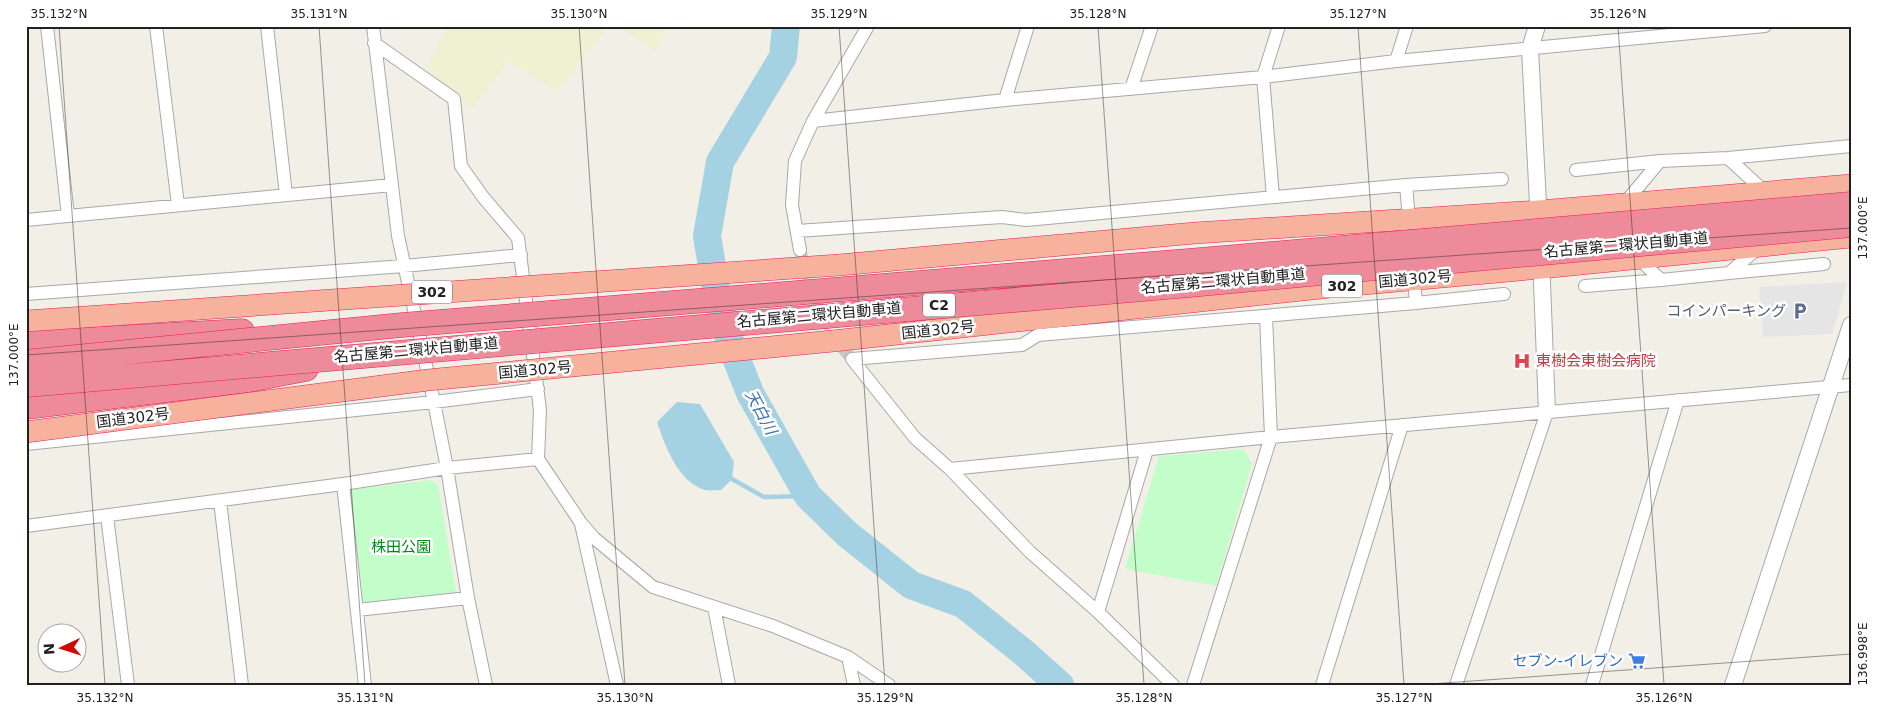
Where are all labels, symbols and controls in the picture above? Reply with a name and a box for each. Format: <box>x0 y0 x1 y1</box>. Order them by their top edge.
text: 35.132°N <box>31 7 87 21</box>
text: 35.131°N <box>291 7 347 21</box>
text: 35.130°N <box>551 7 607 21</box>
text: 35.129°N <box>811 7 867 21</box>
text: 35.128°N <box>1070 7 1126 21</box>
text: 35.127°N <box>1330 7 1386 21</box>
text: 35.126°N <box>1590 7 1646 21</box>
text: 137.000°E <box>1856 196 1870 260</box>
street label: 名古屋第二環状自動車道 <box>1543 229 1709 261</box>
street label: 名古屋第二環状自動車道 <box>1140 265 1306 297</box>
street label: 国道302号 <box>1378 267 1452 291</box>
road number: 302 <box>1322 274 1362 298</box>
road number: 302 <box>412 280 452 304</box>
road number: C2 <box>923 294 955 316</box>
street label: 名古屋第二環状自動車道 <box>736 299 902 331</box>
parking icon: コインパーキング <box>1790 301 1810 321</box>
place label: コインパーキング <box>1666 302 1786 320</box>
street label: 国道302号 <box>900 317 976 343</box>
text: 137.000°E <box>7 323 21 387</box>
street label: 名古屋第二環状自動車道 <box>333 334 499 366</box>
hospital icon: 東樹会東樹会病院 <box>1512 351 1532 371</box>
place label: 東樹会東樹会病院 <box>1536 352 1656 370</box>
street label: 国道302号 <box>498 358 572 382</box>
water label: 天白川 <box>741 386 782 439</box>
street label: 国道302号 <box>95 405 171 431</box>
park label: 株田公園 <box>371 538 431 556</box>
text: 136.998°E <box>1856 622 1870 686</box>
north arrow <box>38 624 88 674</box>
text: N <box>41 643 57 655</box>
supermarket icon: セブン-イレブン <box>1627 651 1647 671</box>
place label: セブン-イレブン <box>1513 652 1623 670</box>
text: 35.132°N <box>77 691 133 705</box>
text: 35.131°N <box>337 691 393 705</box>
text: 35.130°N <box>597 691 653 705</box>
text: 35.129°N <box>857 691 913 705</box>
text: 35.128°N <box>1116 691 1172 705</box>
text: 35.127°N <box>1376 691 1432 705</box>
text: 35.126°N <box>1636 691 1692 705</box>

